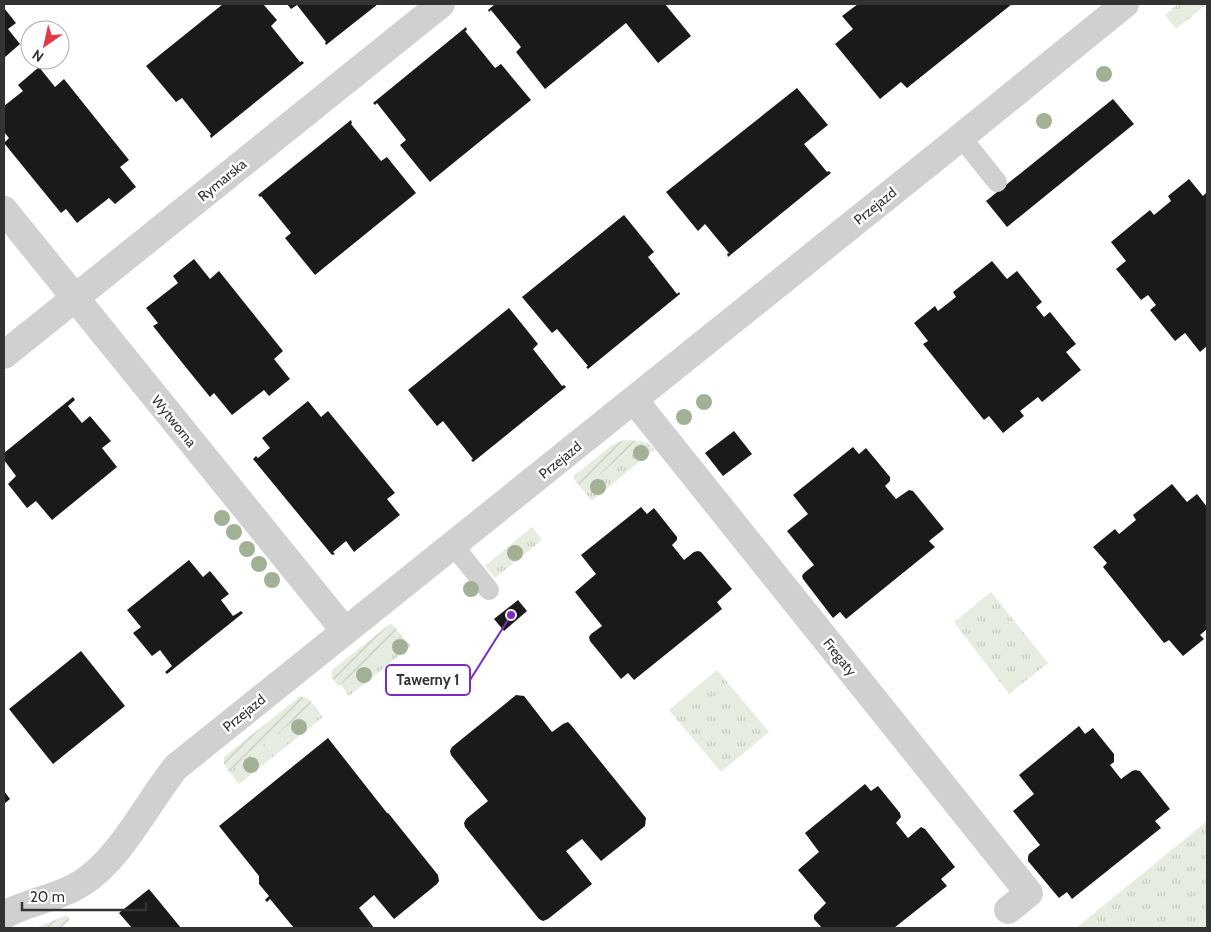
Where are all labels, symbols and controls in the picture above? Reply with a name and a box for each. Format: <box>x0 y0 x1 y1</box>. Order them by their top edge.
north arrow <box>20 20 70 70</box>
text: N <box>29 46 47 66</box>
street label: Rymarska <box>194 155 250 205</box>
street label: Przejazd <box>850 183 900 229</box>
street label: Wytworna <box>148 391 201 451</box>
street label: Przejazd <box>535 437 585 483</box>
street label: Fregaty <box>819 634 861 680</box>
callout: Tawerny 1 <box>386 665 470 695</box>
text: Tawerny 1 <box>396 671 460 689</box>
street label: Przejazd <box>219 690 269 736</box>
scale bar <box>22 880 146 912</box>
text: 20 m <box>30 888 65 906</box>

